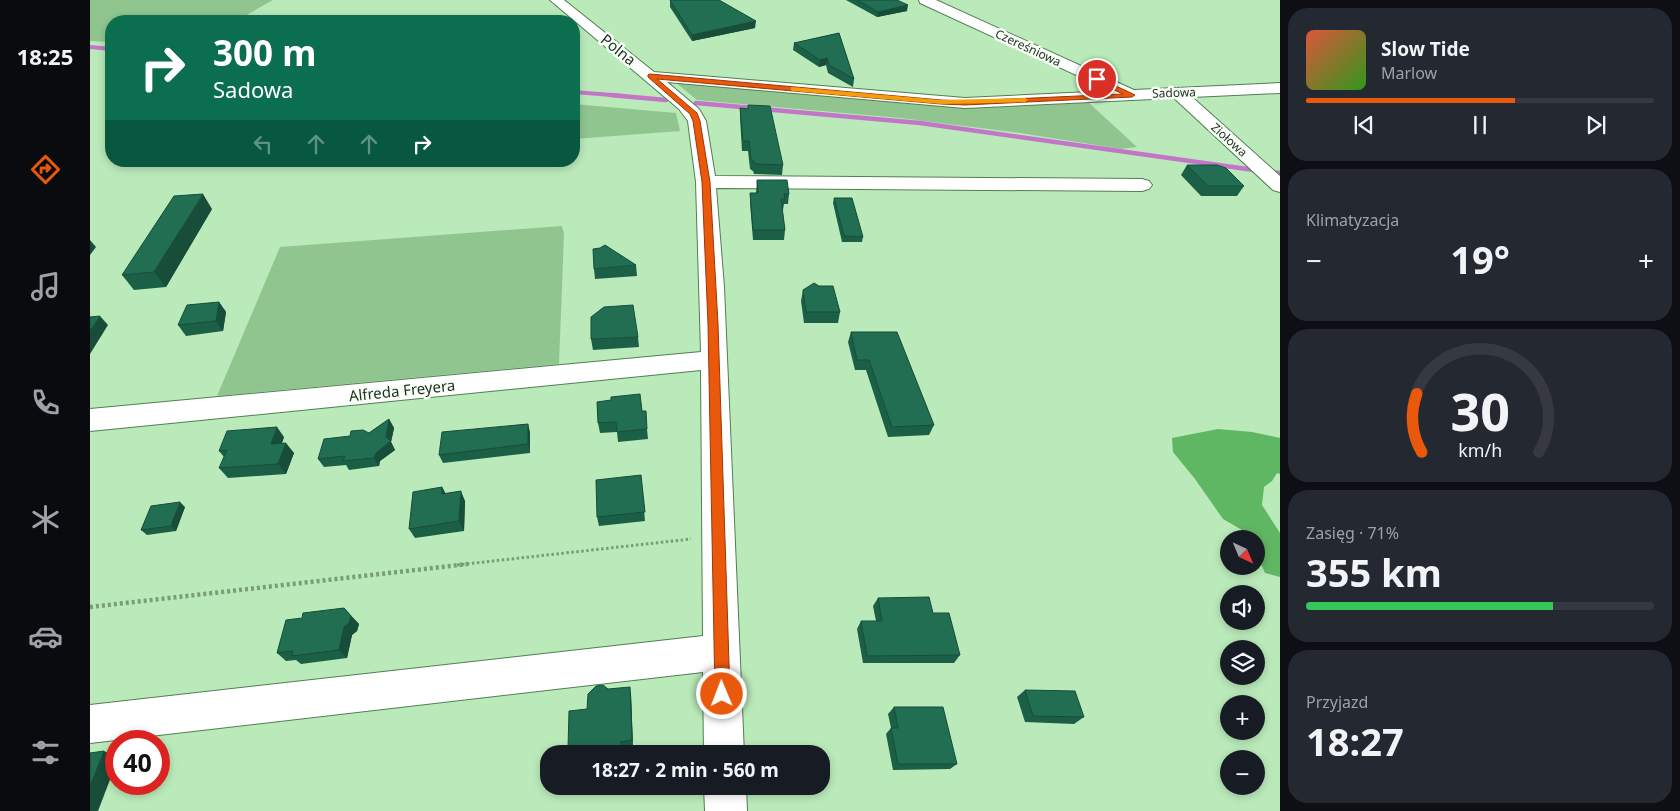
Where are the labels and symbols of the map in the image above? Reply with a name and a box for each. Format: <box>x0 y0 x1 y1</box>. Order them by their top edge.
street label: Czereśniowa <box>992 25 1064 70</box>
street label: Polna <box>597 29 640 69</box>
pin <box>1076 58 1118 100</box>
street label: Sadowa <box>1152 83 1196 102</box>
street label: Ziołowa <box>1207 119 1251 161</box>
street label: Alfreda Freyera <box>348 374 456 406</box>
north arrow <box>1220 530 1265 575</box>
position arrow <box>695 667 747 719</box>
speed limit sign: 40 <box>105 730 170 795</box>

